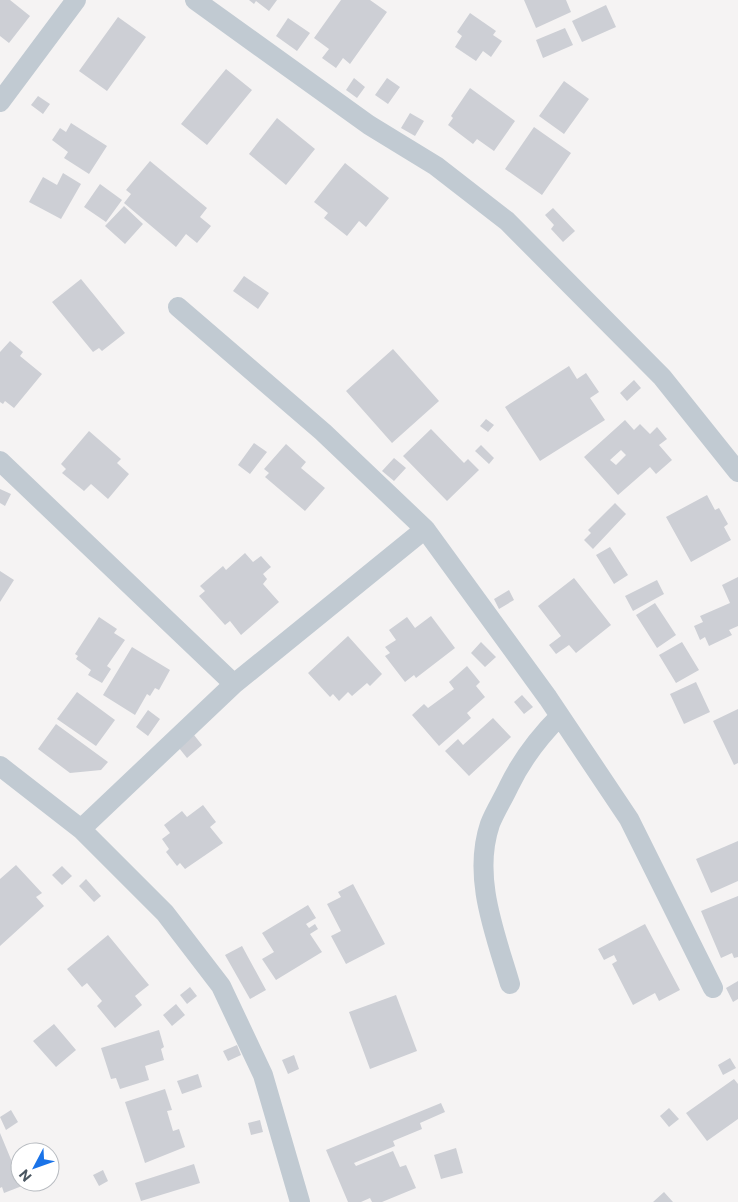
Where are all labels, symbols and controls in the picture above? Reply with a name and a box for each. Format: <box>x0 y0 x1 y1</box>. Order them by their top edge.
north arrow <box>10 1142 60 1192</box>
text: N <box>15 1166 35 1185</box>

